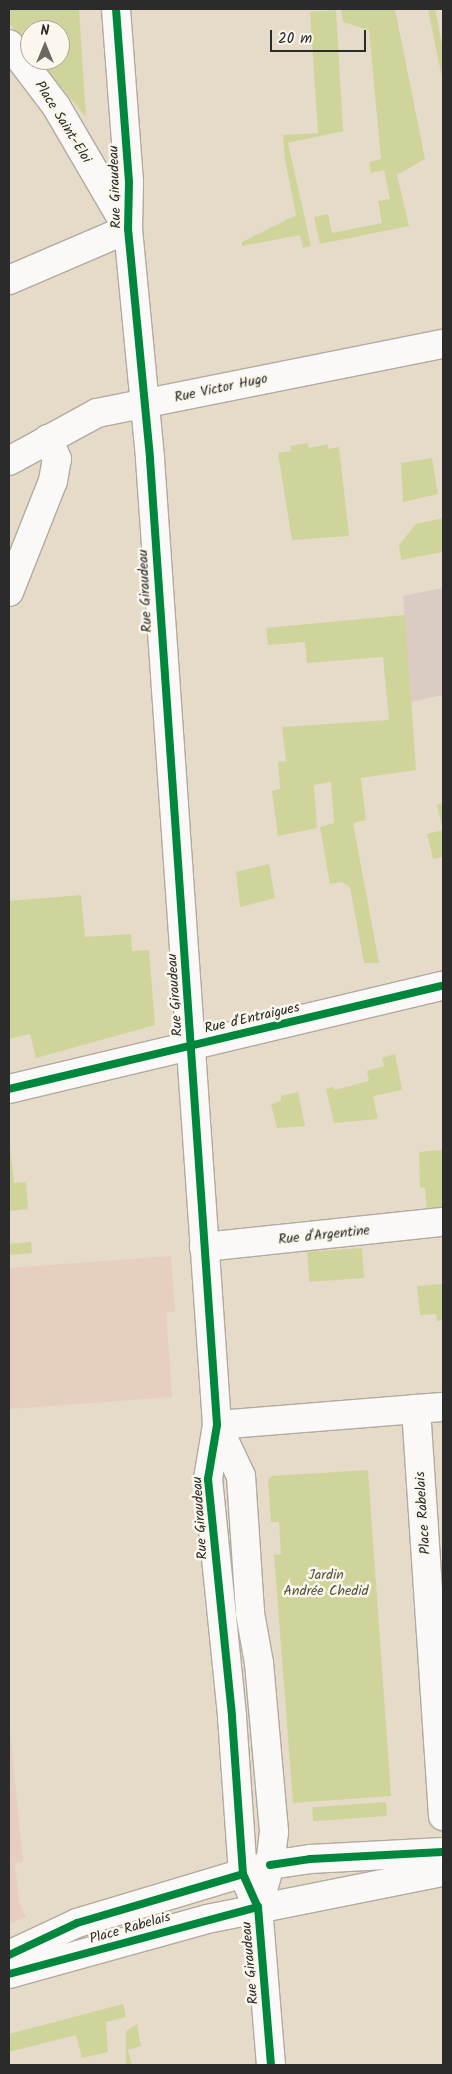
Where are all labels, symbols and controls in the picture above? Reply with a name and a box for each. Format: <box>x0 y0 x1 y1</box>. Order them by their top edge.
north arrow <box>20 20 70 70</box>
text: N <box>41 20 49 42</box>
scale bar <box>272 20 368 52</box>
text: 20 m <box>278 27 312 51</box>
street label: Place Saint-Eloi <box>31 78 95 166</box>
street label: Rue Giraudeau <box>105 145 125 229</box>
street label: Rue Victor Hugo <box>173 370 269 406</box>
street label: Rue Giraudeau <box>134 549 156 633</box>
street label: Rue Giraudeau <box>164 953 186 1037</box>
street label: Rue d'Entraigues <box>203 999 301 1037</box>
street label: Rue d'Argentine <box>277 1222 371 1248</box>
street label: Place Rabelais <box>412 1471 434 1555</box>
street label: Rue Giraudeau <box>189 1476 211 1560</box>
park label: Jardin Andrée Chedid <box>283 1567 369 1600</box>
street label: Place Rabelais <box>88 1908 172 1948</box>
street label: Rue Giraudeau <box>238 1921 262 2005</box>

